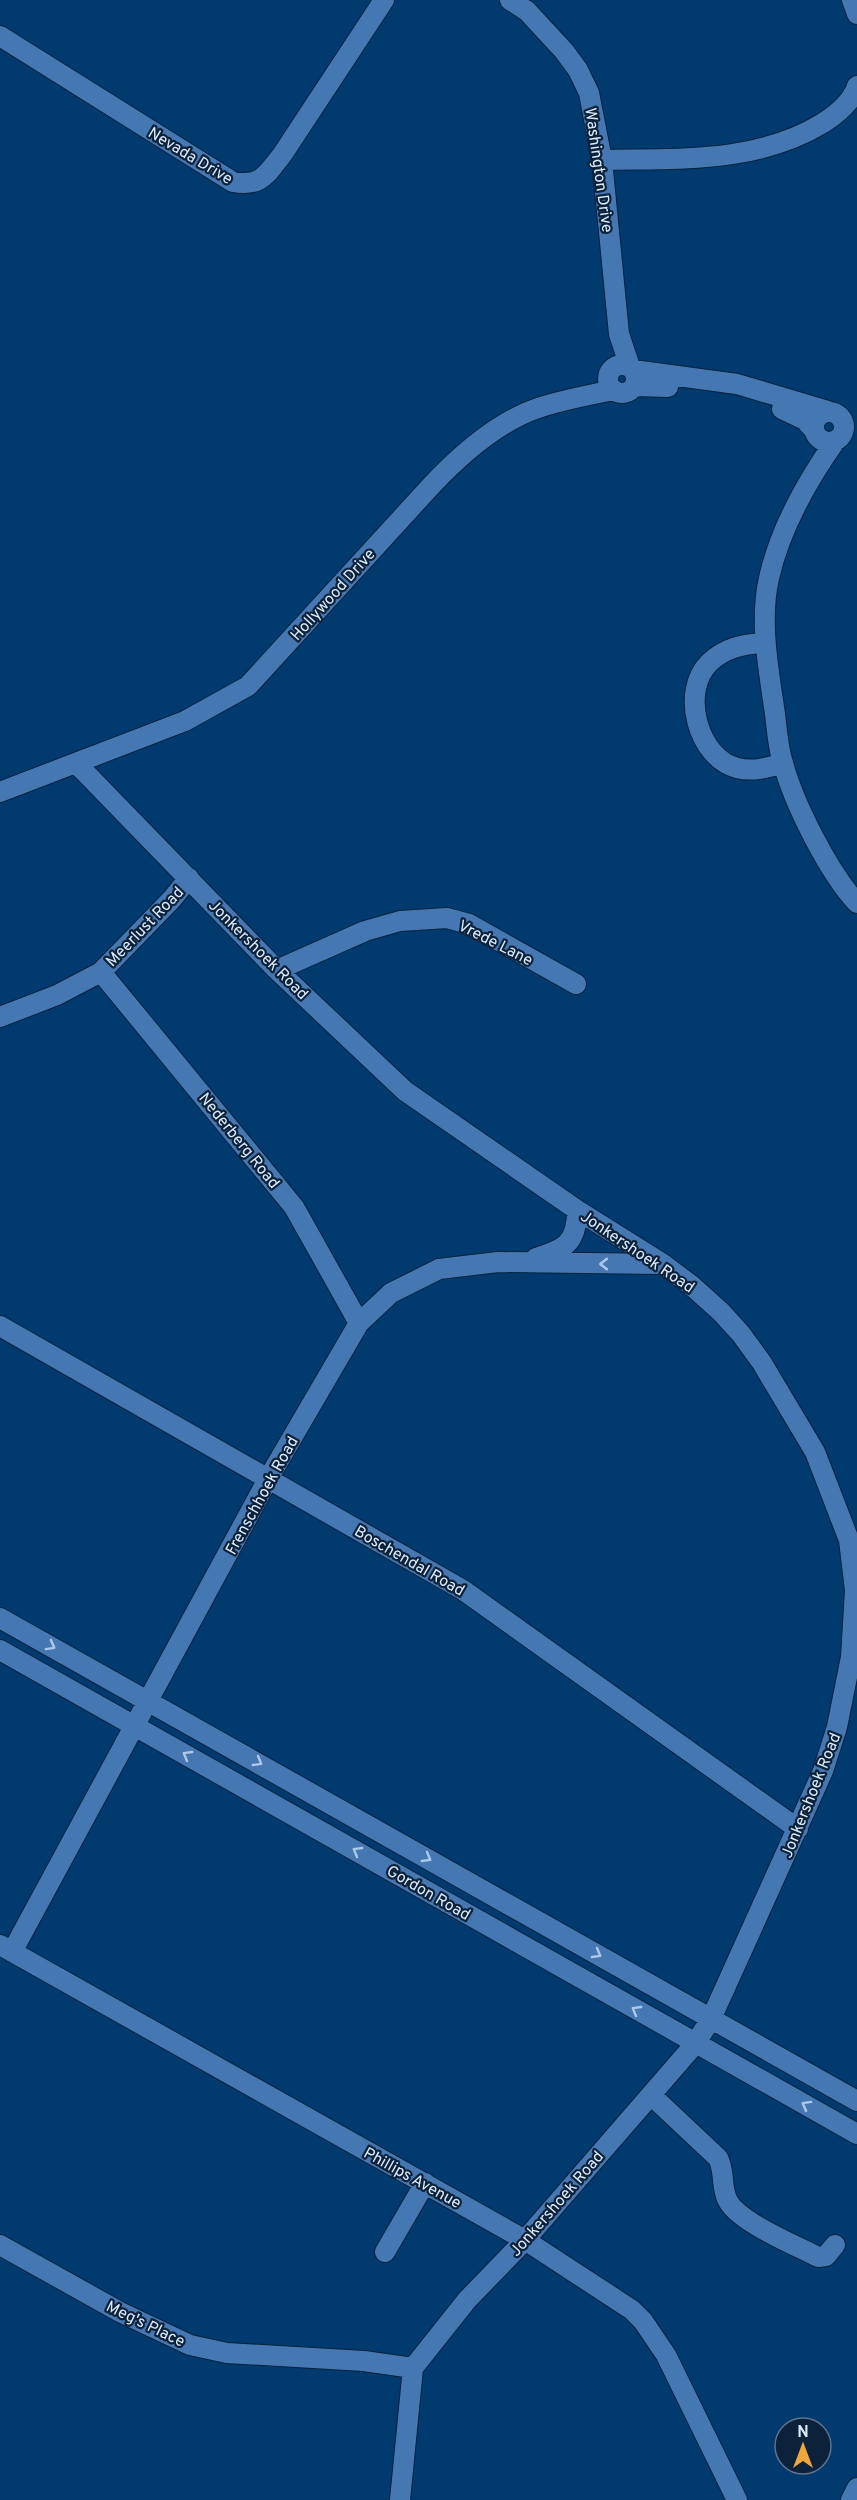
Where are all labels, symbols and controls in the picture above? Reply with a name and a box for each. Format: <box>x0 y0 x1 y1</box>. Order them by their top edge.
street label: Washington Drive <box>579 107 617 234</box>
street label: Nevada Drive <box>144 124 236 190</box>
street label: Hollywood Drive <box>287 545 380 646</box>
street label: Meerlust Road <box>102 883 189 972</box>
street label: Jonkershoek Road <box>203 896 312 1005</box>
street label: Vrede Lane <box>454 916 536 971</box>
street label: Nederberg Road <box>194 1089 283 1193</box>
street label: Jonkershoek Road <box>576 1207 698 1298</box>
one-way arrow <box>600 1257 609 1270</box>
street label: Frenschhoek Road <box>222 1433 304 1559</box>
street label: Boschendal Road <box>350 1522 468 1601</box>
one-way arrow <box>45 1639 55 1650</box>
street label: Jonkershoek Road <box>778 1730 846 1861</box>
one-way arrow <box>183 1750 193 1762</box>
one-way arrow <box>252 1755 262 1766</box>
one-way arrow <box>353 1847 363 1858</box>
one-way arrow <box>421 1851 432 1862</box>
street label: Gordon Road <box>383 1862 473 1926</box>
one-way arrow <box>591 1947 601 1959</box>
one-way arrow <box>632 2006 642 2017</box>
one-way arrow <box>802 2101 812 2112</box>
street label: Phillips Avenue <box>360 2144 464 2214</box>
street label: Jonkershoek Road <box>506 2147 609 2261</box>
street label: Meg's Place <box>102 2297 188 2352</box>
north arrow <box>773 2416 833 2476</box>
text: N <box>797 2423 809 2443</box>

